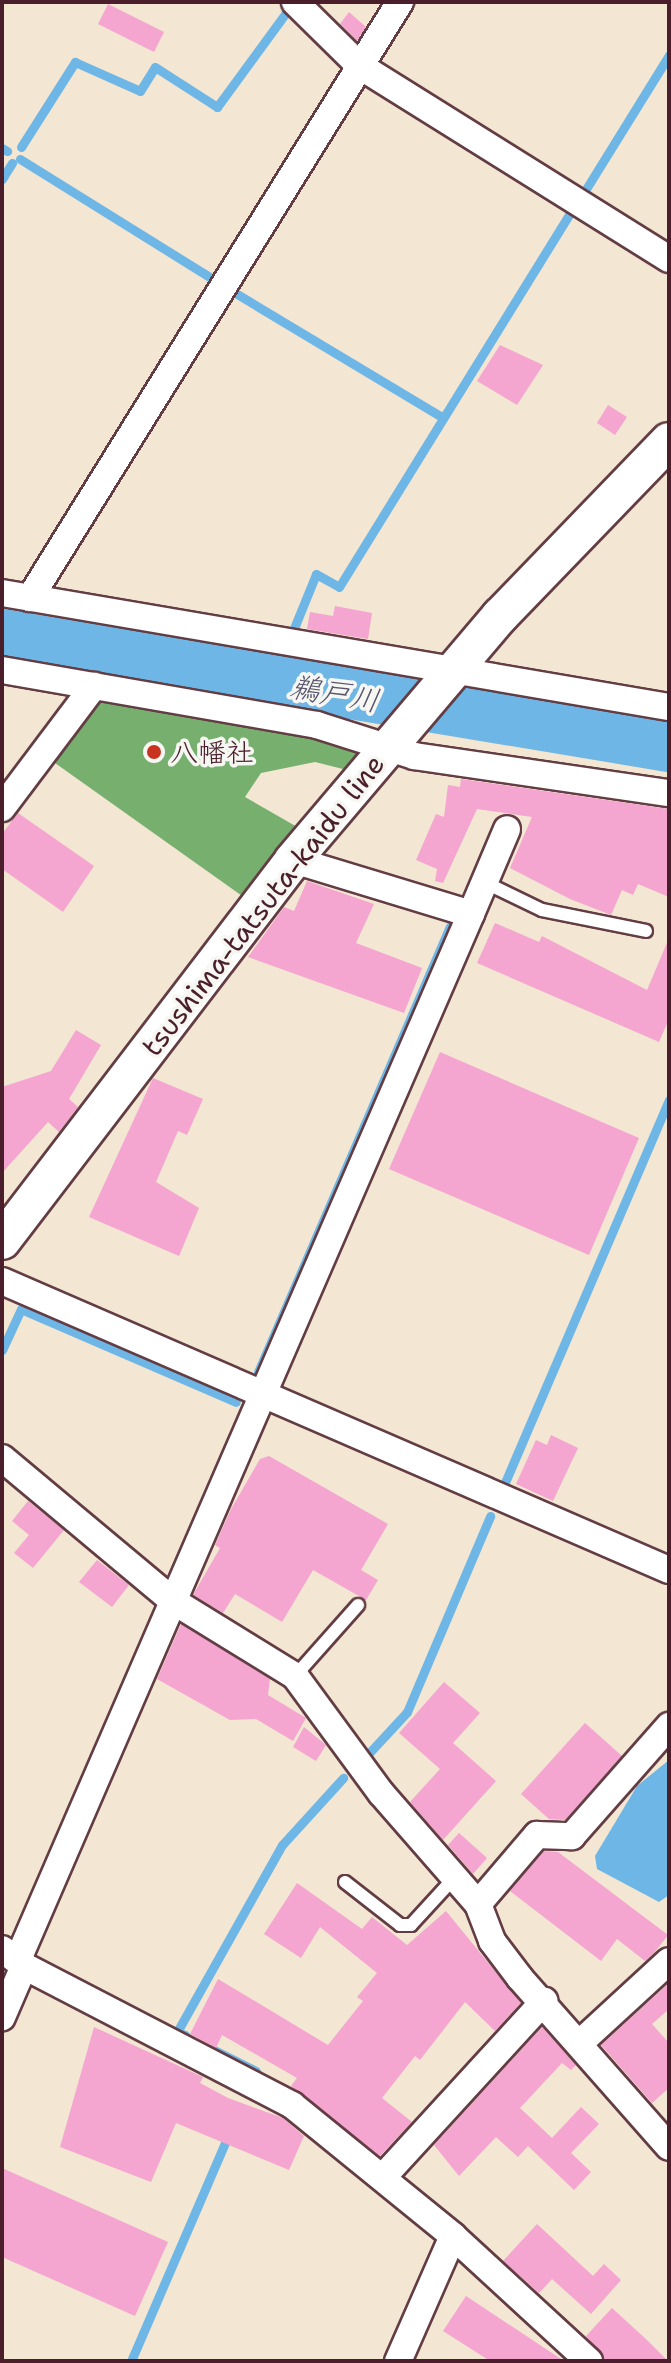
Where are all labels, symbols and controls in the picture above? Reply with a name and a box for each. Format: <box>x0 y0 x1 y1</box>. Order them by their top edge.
water label: 鵜戸川 <box>288 668 382 720</box>
place label: 八幡社 <box>170 735 254 769</box>
marker: 八幡社 <box>145 743 163 761</box>
street label: tsushima-tatsuta-kaidu line <box>135 748 391 1062</box>

